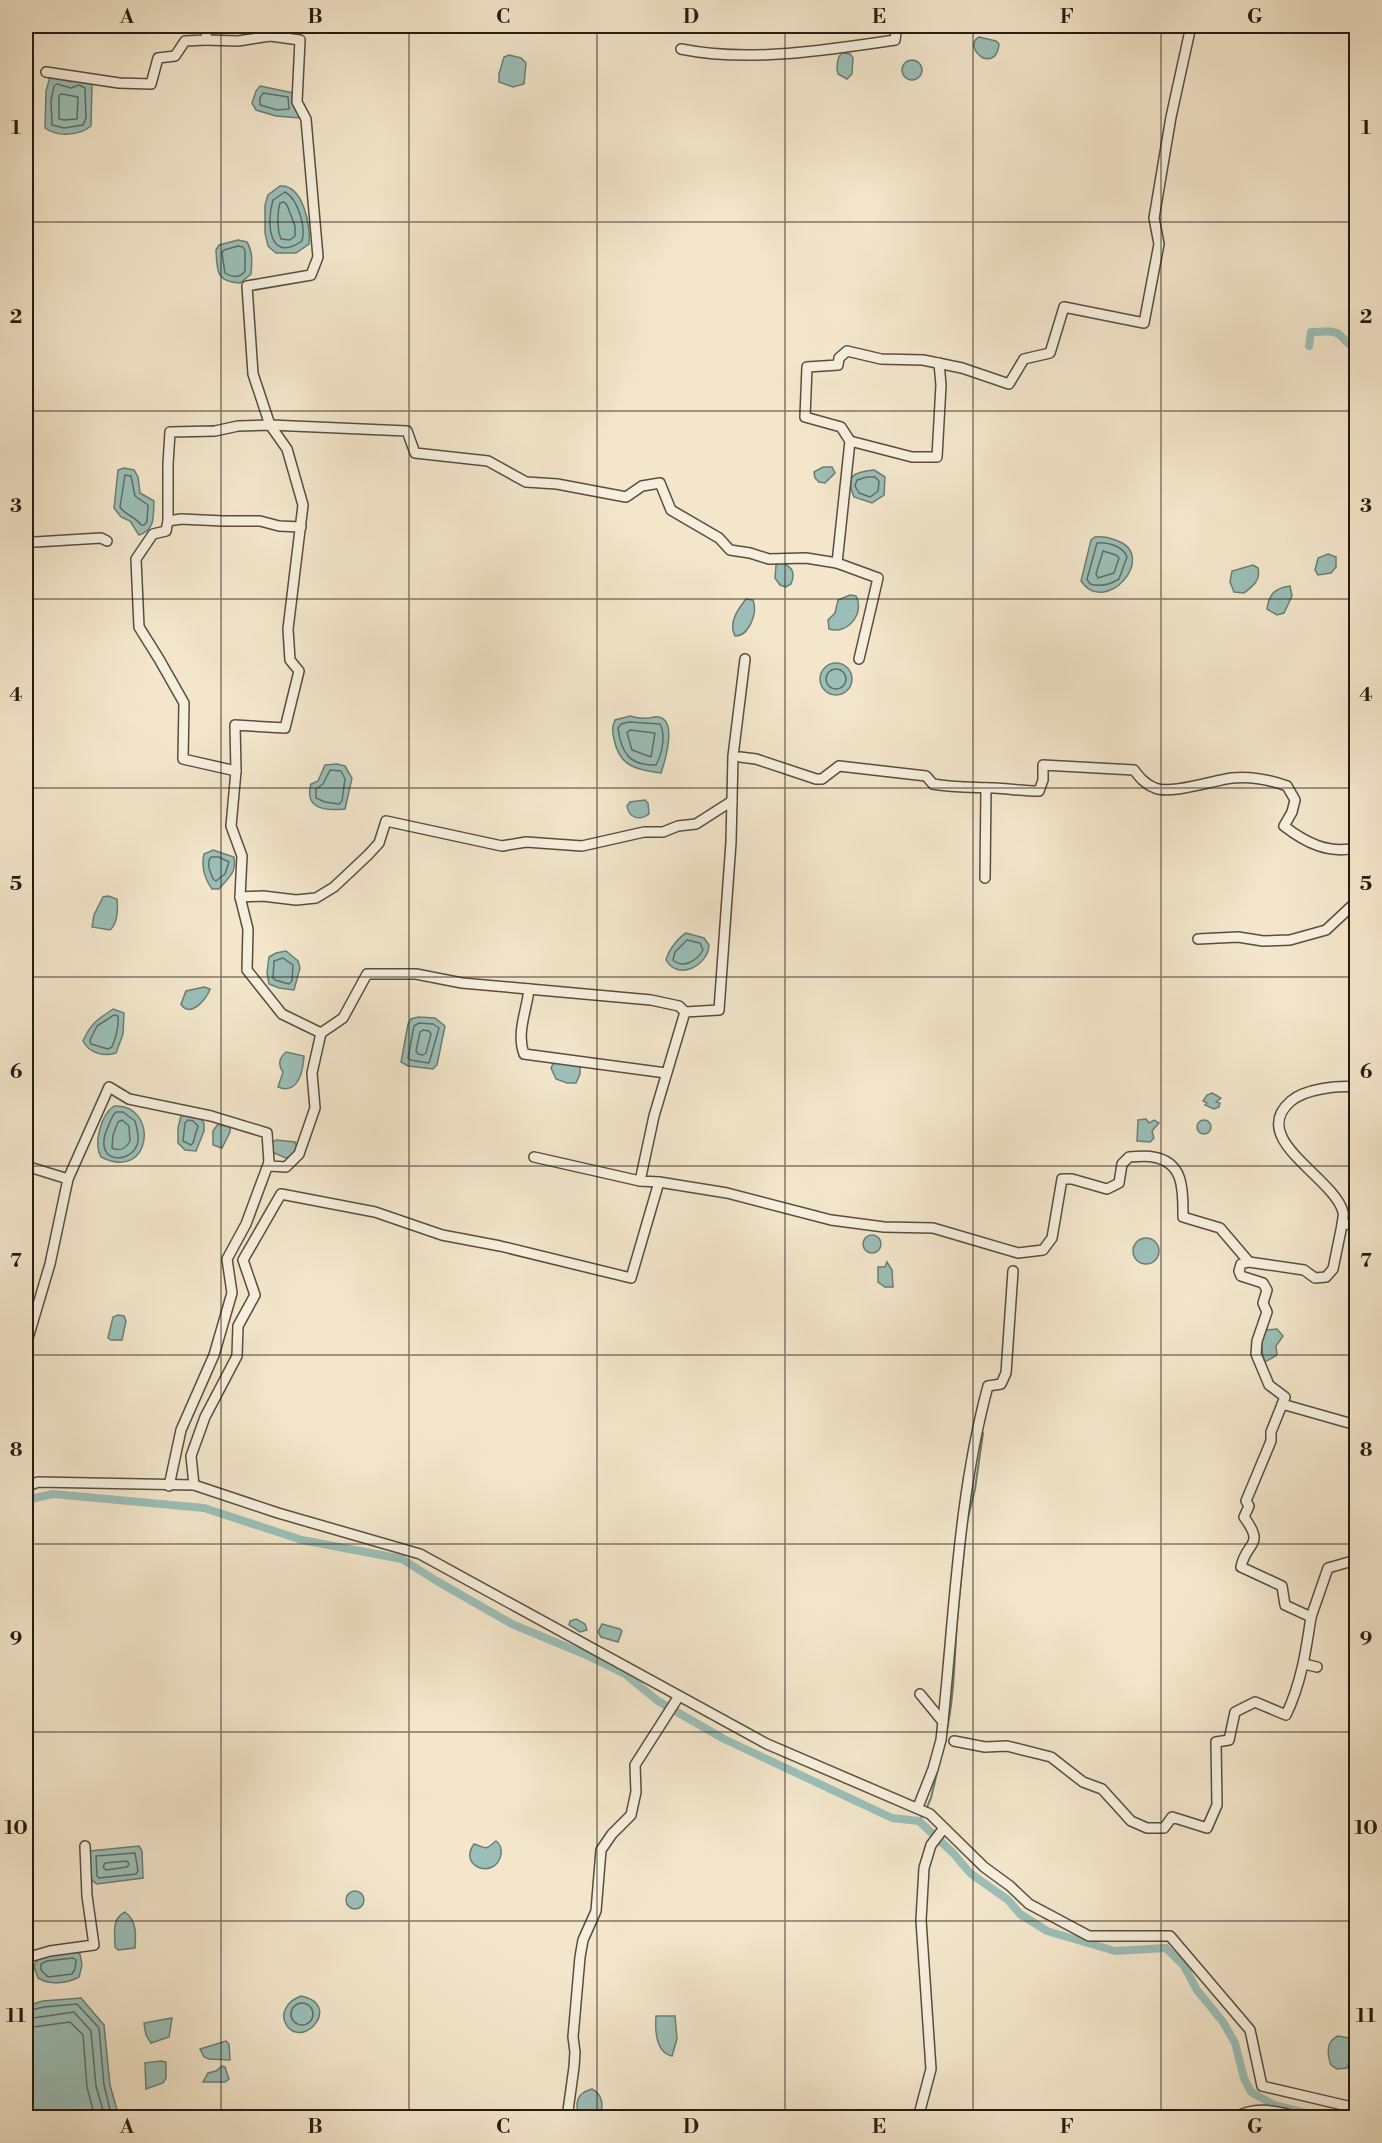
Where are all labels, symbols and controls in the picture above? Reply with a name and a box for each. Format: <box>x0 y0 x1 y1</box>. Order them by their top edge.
text: A <box>119 5 135 30</box>
text: B <box>307 5 323 30</box>
text: C <box>496 5 510 30</box>
text: D <box>683 5 699 30</box>
text: E <box>872 5 886 30</box>
text: F <box>1060 5 1074 30</box>
text: G <box>1247 5 1263 30</box>
text: 1 <box>11 116 21 141</box>
text: 1 <box>1361 116 1371 141</box>
text: 2 <box>10 305 22 330</box>
text: 2 <box>1360 305 1372 330</box>
text: 3 <box>10 494 22 519</box>
text: 3 <box>1360 494 1372 519</box>
text: 4 <box>9 683 23 708</box>
text: 4 <box>1359 683 1373 708</box>
text: 5 <box>10 872 22 897</box>
text: 5 <box>1360 872 1372 897</box>
text: 6 <box>10 1060 23 1085</box>
text: 6 <box>1360 1060 1373 1085</box>
text: 7 <box>10 1249 22 1274</box>
text: 7 <box>1360 1249 1372 1274</box>
text: 8 <box>10 1438 23 1463</box>
text: 8 <box>1360 1438 1373 1463</box>
text: 9 <box>10 1627 22 1652</box>
text: 9 <box>1360 1627 1372 1652</box>
text: 10 <box>4 1816 28 1841</box>
text: 10 <box>1354 1816 1378 1841</box>
text: 11 <box>6 2004 26 2029</box>
text: 11 <box>1356 2004 1376 2029</box>
text: A <box>119 2115 135 2140</box>
text: B <box>307 2115 323 2140</box>
text: C <box>496 2115 510 2140</box>
text: D <box>683 2115 699 2140</box>
text: E <box>872 2115 886 2140</box>
text: F <box>1060 2115 1074 2140</box>
text: G <box>1247 2115 1263 2140</box>

